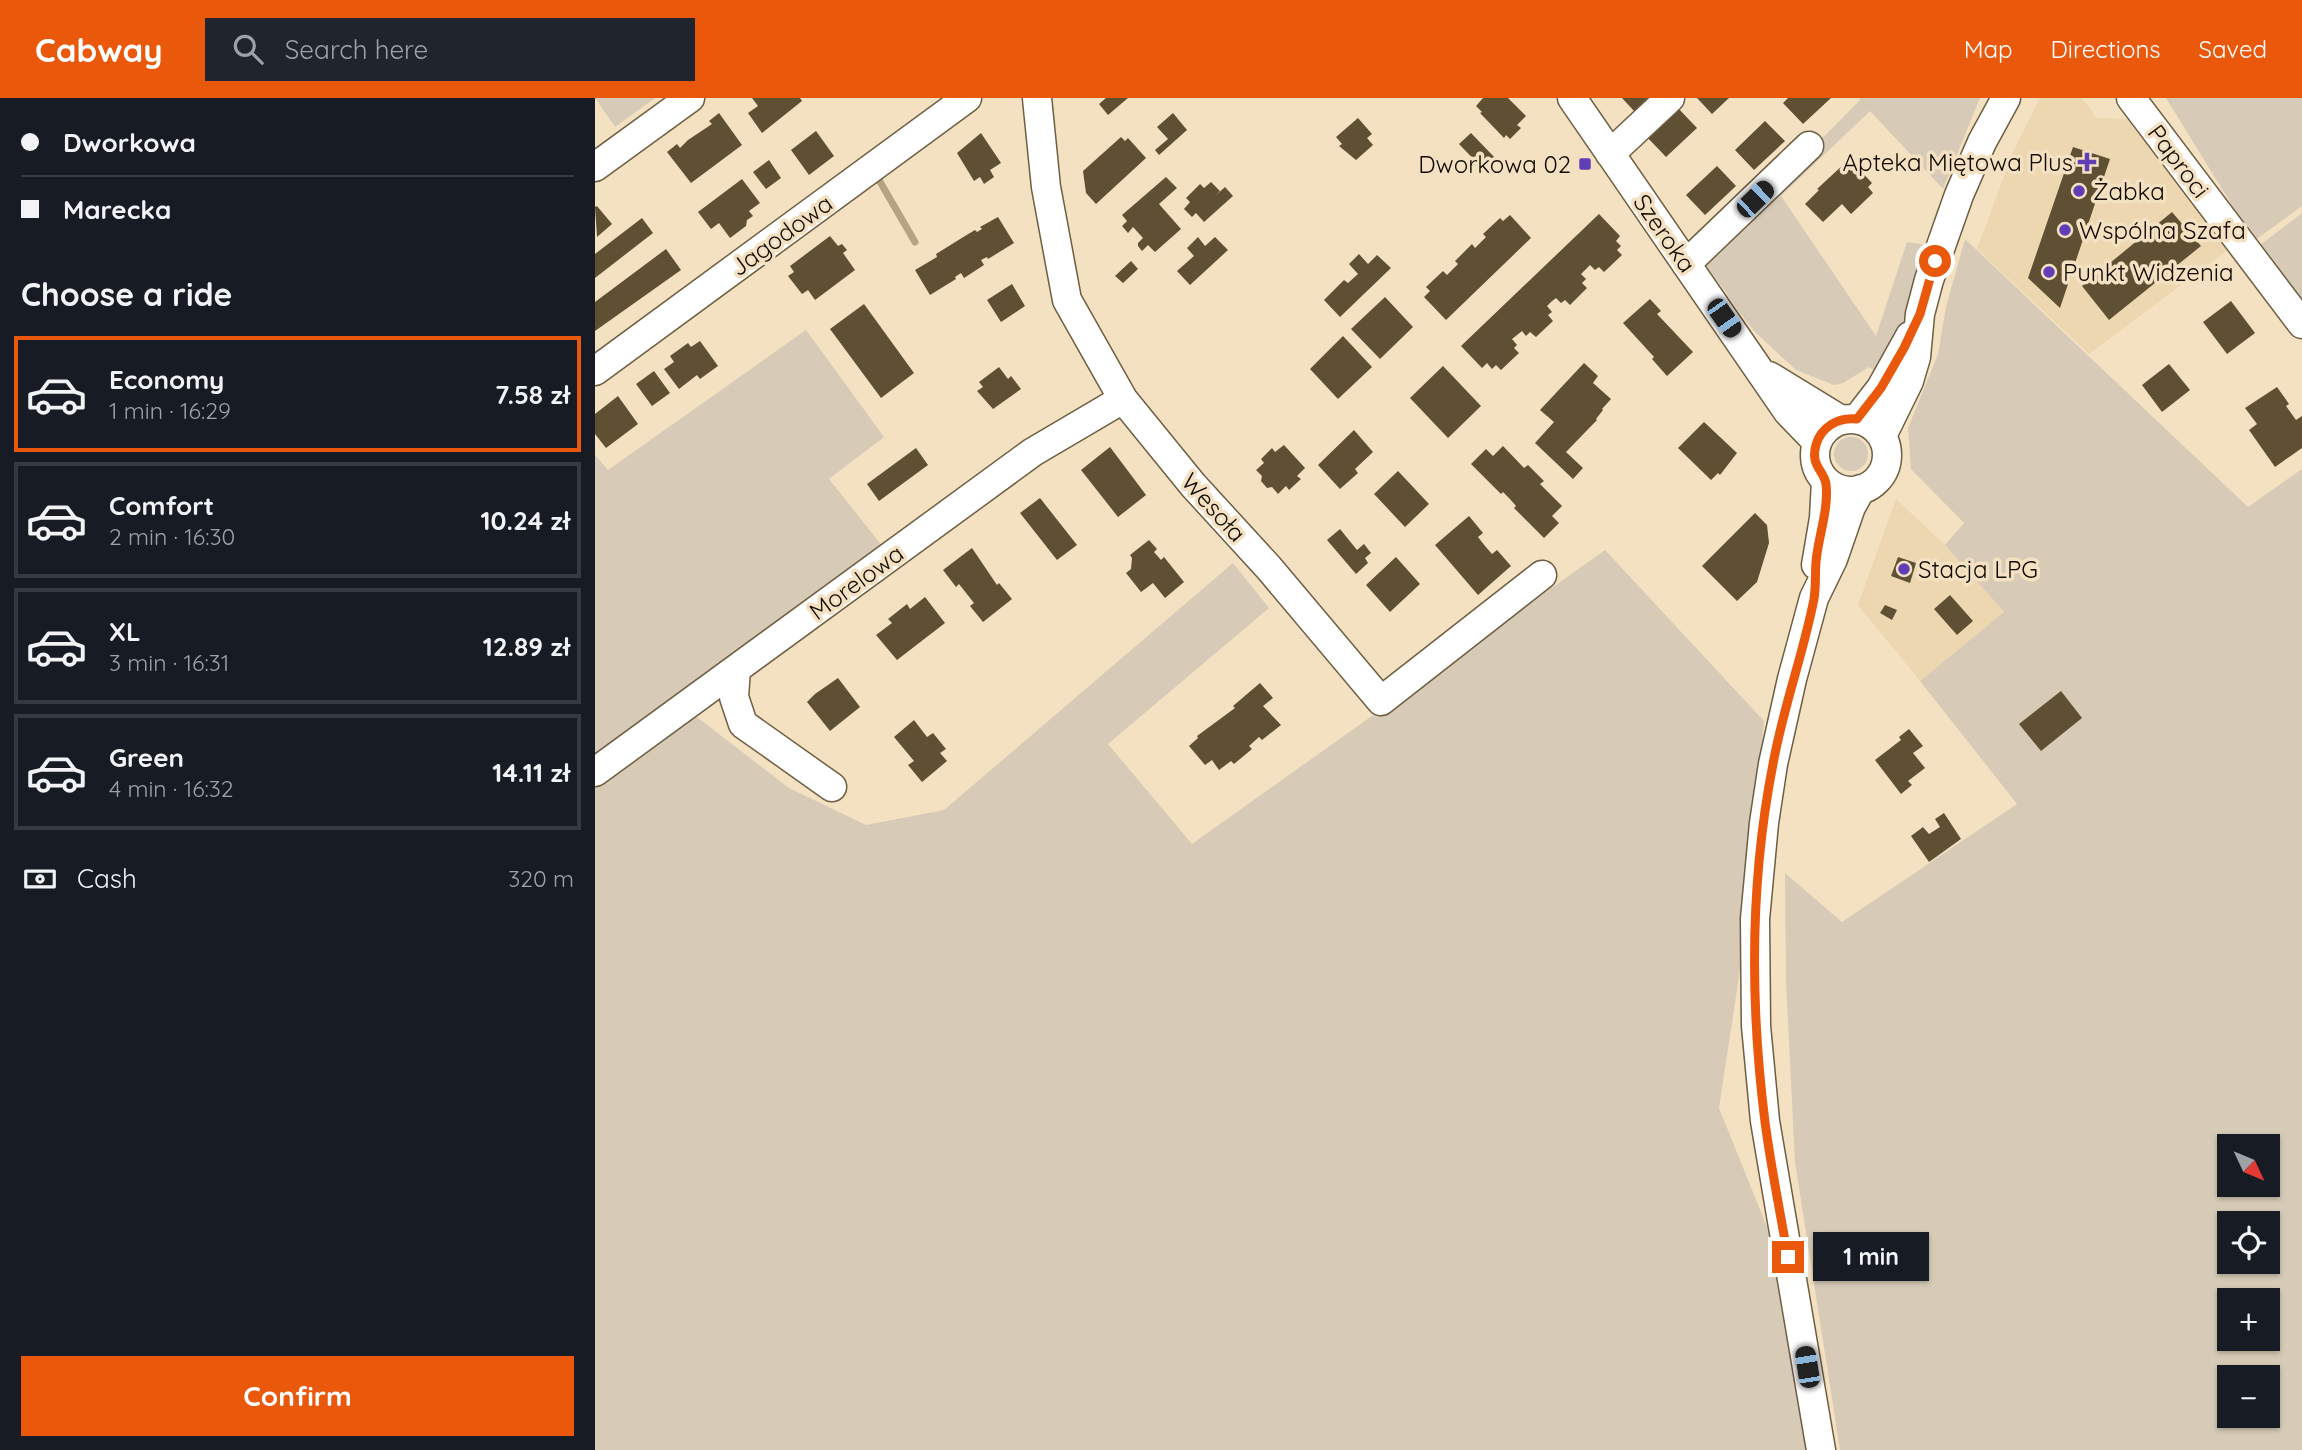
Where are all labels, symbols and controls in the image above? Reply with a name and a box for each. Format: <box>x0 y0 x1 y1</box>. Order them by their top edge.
search box <box>205 18 695 81</box>
text: Cabway <box>35 29 163 70</box>
icon: search <box>229 30 267 68</box>
text: Search here <box>285 33 428 66</box>
text: Map <box>1964 34 2013 64</box>
text: Directions <box>2051 34 2161 64</box>
text: Saved <box>2199 34 2267 64</box>
street label: Paproci <box>2142 118 2216 204</box>
text: Dworkowa <box>63 126 196 159</box>
place label: Apteka Miętowa Plus <box>1843 147 2073 177</box>
place label: Dworkowa 02 <box>1418 149 1571 179</box>
marker: Apteka Miętowa Plus <box>2079 154 2095 170</box>
marker: Dworkowa 02 <box>1577 156 1593 172</box>
place label: Żabka <box>2093 176 2165 206</box>
car <box>1733 177 1778 221</box>
marker: Żabka <box>2071 183 2087 199</box>
street label: Jagodowa <box>724 188 838 282</box>
street label: Szeroka <box>1627 188 1703 278</box>
text: Marecka <box>63 193 171 226</box>
place label: Wspólna Szafa <box>2079 215 2246 245</box>
marker: Wspólna Szafa <box>2057 222 2073 238</box>
route start <box>1919 245 1951 277</box>
place label: Punkt Widzenia <box>2063 257 2233 287</box>
marker: Punkt Widzenia <box>2041 264 2057 280</box>
text: Choose a ride <box>21 274 233 314</box>
car <box>1704 295 1745 341</box>
icon: car <box>25 363 88 426</box>
text: Economy <box>109 363 224 396</box>
text: 7.58 zł <box>495 378 570 411</box>
text: 1 min · 16:29 <box>109 396 231 425</box>
street label: Wesoła <box>1175 466 1253 548</box>
icon: car <box>25 489 88 552</box>
text: Comfort <box>109 489 214 522</box>
text: 10.24 zł <box>480 504 570 537</box>
text: 2 min · 16:30 <box>109 522 235 551</box>
street label: Morelowa <box>803 538 909 626</box>
place label: Stacja LPG <box>1918 554 2038 584</box>
marker: Stacja LPG <box>1896 561 1912 577</box>
icon: car <box>25 615 88 678</box>
text: XL <box>109 615 141 648</box>
text: 12.89 zł <box>483 630 570 663</box>
text: 3 min · 16:31 <box>109 648 229 677</box>
icon: car <box>25 741 88 804</box>
text: Green <box>109 741 184 774</box>
text: 14.11 zł <box>492 756 570 789</box>
text: 4 min · 16:32 <box>109 774 234 803</box>
icon: cash <box>21 860 59 898</box>
text: Cash <box>77 862 137 895</box>
text: 320 m <box>508 864 574 893</box>
north arrow <box>2217 1134 2280 1197</box>
map controls <box>2217 1134 2280 1428</box>
button: locate <box>2217 1211 2280 1274</box>
callout: 1 min <box>1813 1232 1928 1282</box>
route end <box>1772 1241 1804 1273</box>
text: 1 min <box>1843 1242 1899 1271</box>
button: + <box>2217 1288 2280 1351</box>
car <box>1794 1345 1821 1389</box>
button: Confirm <box>21 1356 574 1436</box>
button: − <box>2217 1365 2280 1428</box>

